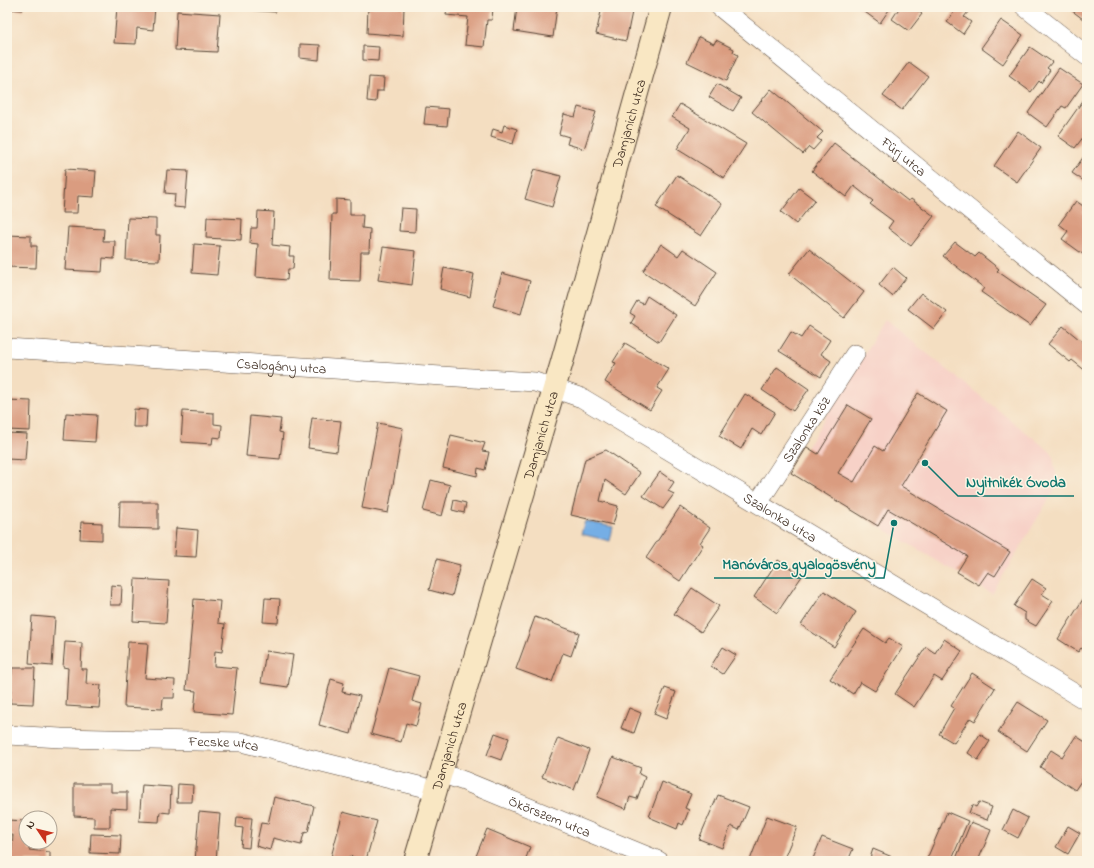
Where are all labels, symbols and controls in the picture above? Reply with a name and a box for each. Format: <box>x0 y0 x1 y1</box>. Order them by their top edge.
street label: Damjanich utca <box>607 77 652 172</box>
street label: Fürj utca <box>875 132 930 182</box>
street label: Csalogány utca <box>236 354 327 381</box>
street label: Damjanich utca <box>519 389 565 483</box>
street label: Szalonka köz <box>778 393 837 467</box>
callout: Nyitnikék Óvoda <box>958 469 1074 496</box>
text: Nyitnikék Óvoda <box>966 472 1066 496</box>
street label: Szalonka utca <box>739 488 820 549</box>
callout: Manóváros gyalogösvény <box>714 551 884 578</box>
text: Manóváros gyalogösvény <box>722 554 876 578</box>
street label: Damjanich utca <box>427 700 473 794</box>
street label: Fecske utca <box>187 732 261 758</box>
street label: Ökörszem utca <box>505 791 593 844</box>
north arrow <box>18 810 58 850</box>
text: N <box>22 817 39 832</box>

